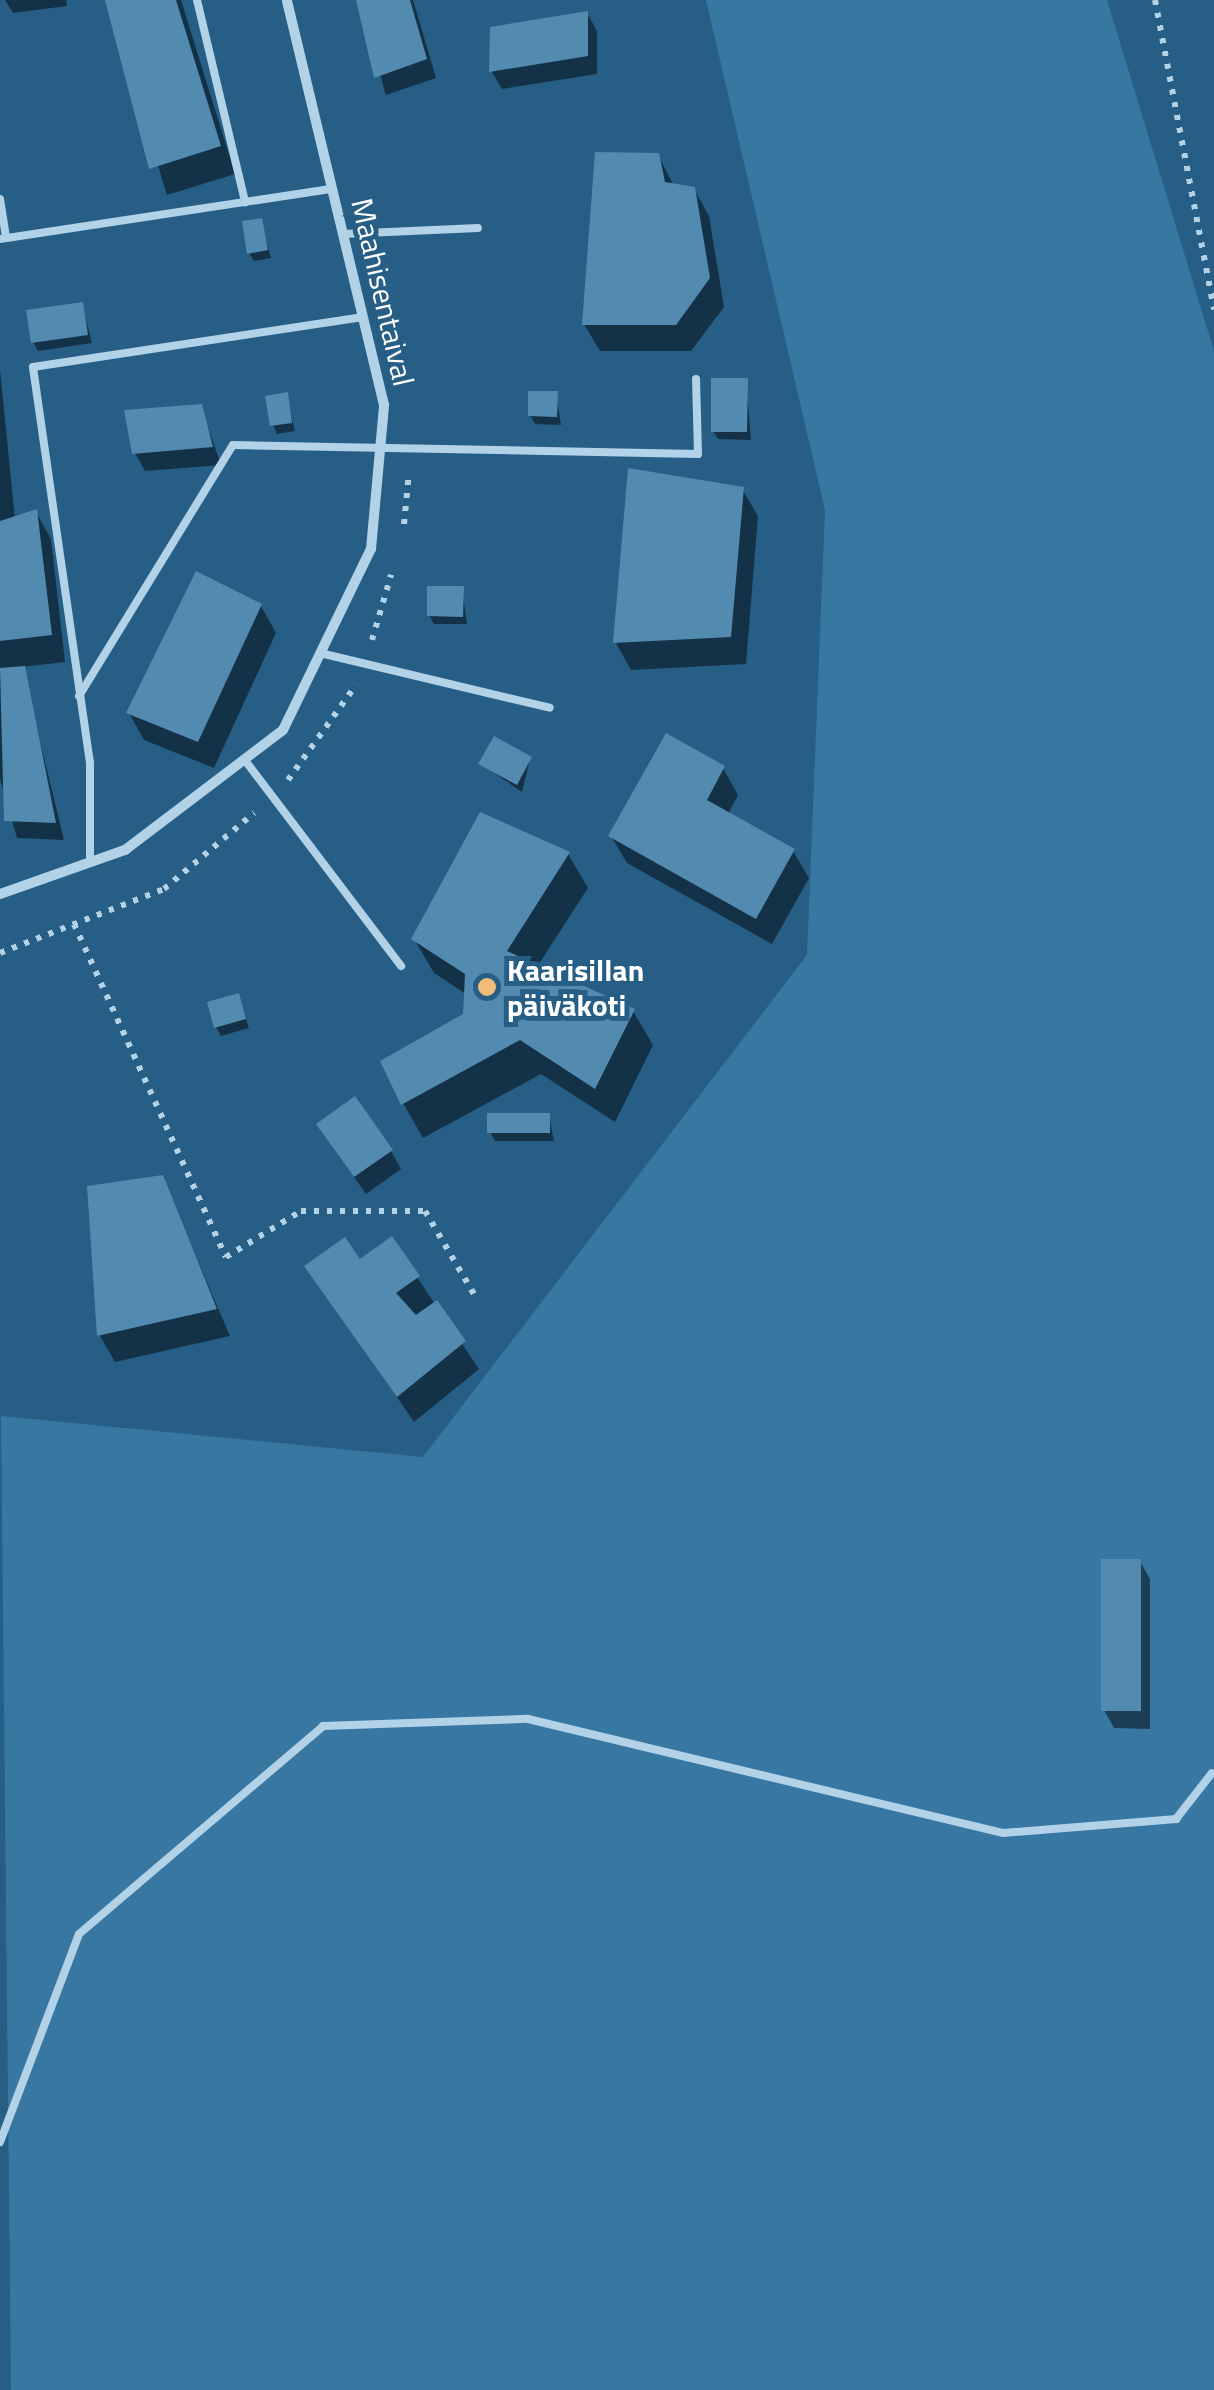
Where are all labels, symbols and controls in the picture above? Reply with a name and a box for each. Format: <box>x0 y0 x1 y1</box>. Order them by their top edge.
street label: Maahisentaival <box>344 195 422 389</box>
place label: Kaarisillan päiväkoti <box>507 952 644 1022</box>
marker: Kaarisillan päiväkoti <box>476 976 498 998</box>

